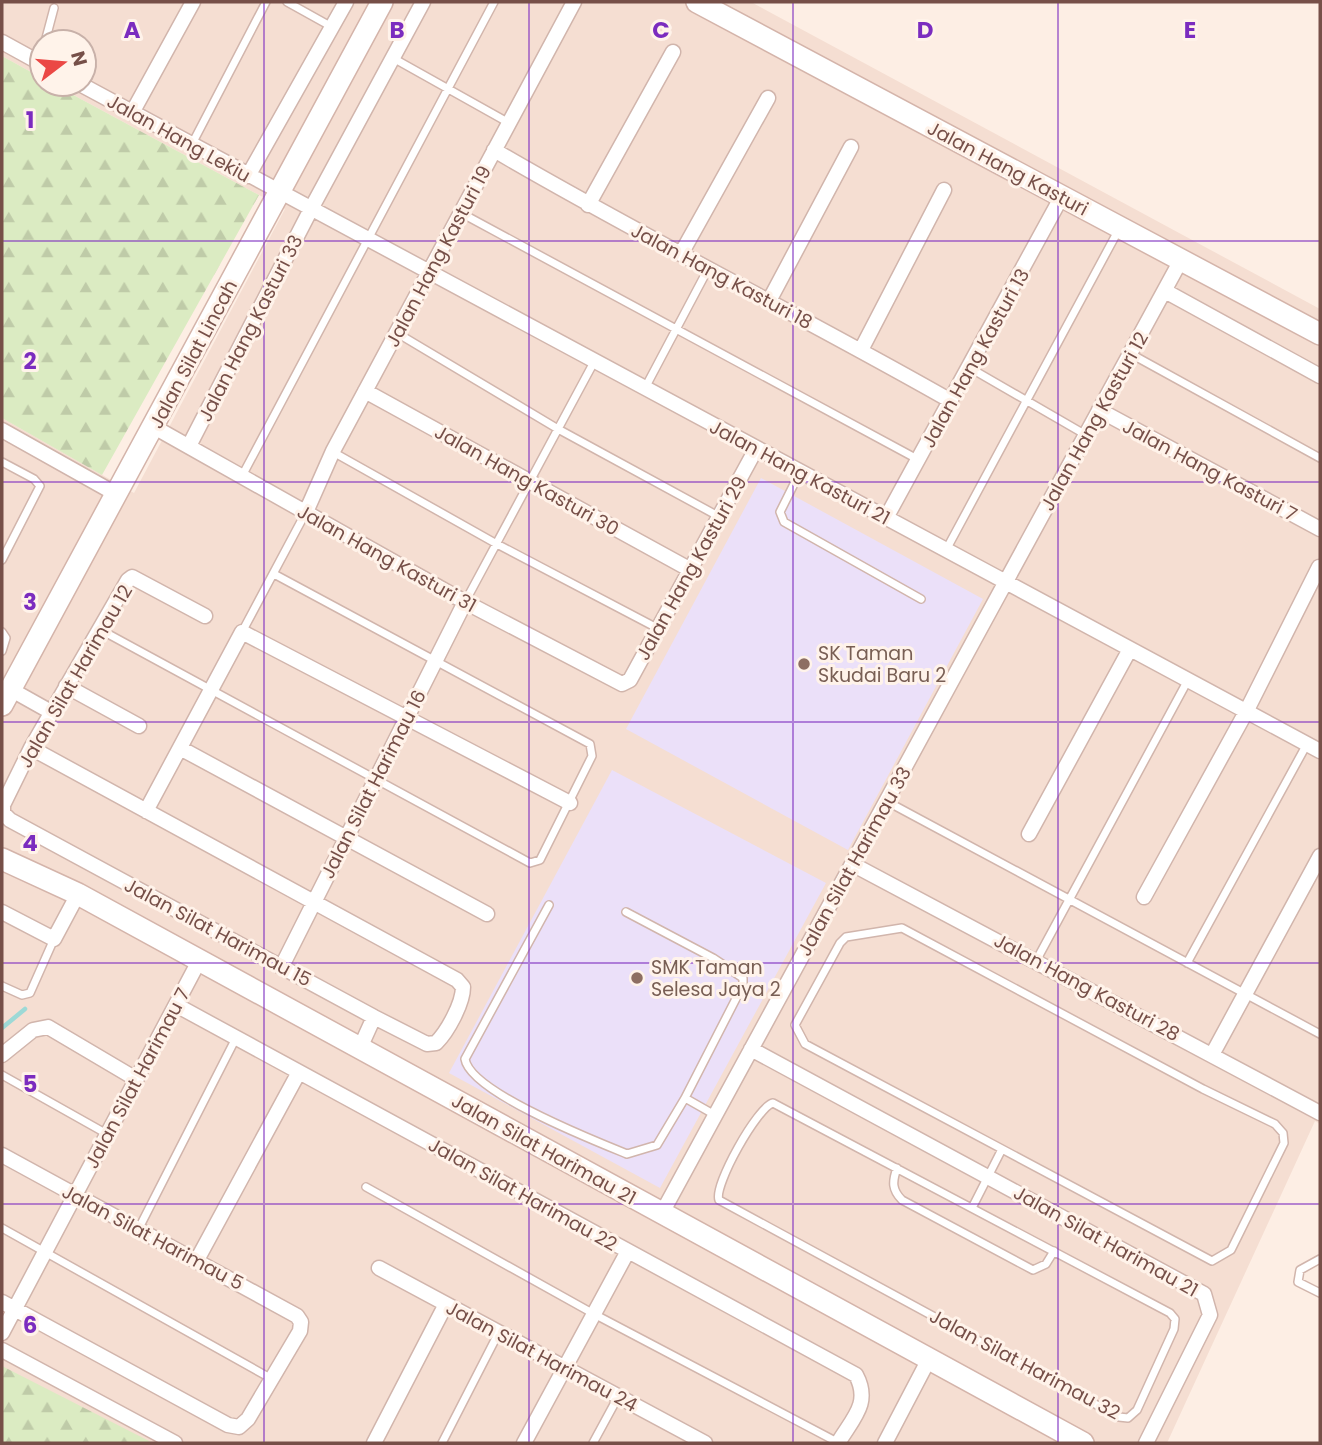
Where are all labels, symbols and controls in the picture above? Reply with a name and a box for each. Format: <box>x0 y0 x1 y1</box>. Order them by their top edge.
text: A <box>124 14 141 46</box>
text: B <box>389 14 405 46</box>
text: C <box>652 14 670 46</box>
text: D <box>917 14 933 46</box>
text: E <box>1184 14 1196 46</box>
north arrow <box>28 28 98 98</box>
text: N <box>64 48 94 69</box>
street label: Jalan Hang Lekiu <box>102 88 255 189</box>
text: 1 <box>26 104 34 136</box>
street label: Jalan Hang Kasturi <box>923 115 1093 222</box>
street label: Jalan Hang Kasturi 19 <box>379 161 498 352</box>
street label: Jalan Hang Kasturi 18 <box>626 217 817 336</box>
street label: Jalan Hang Kasturi 33 <box>192 230 309 426</box>
street label: Jalan Hang Kasturi 13 <box>915 264 1036 453</box>
street label: Jalan Silat Lincah <box>143 275 244 433</box>
street label: Jalan Hang Kasturi 12 <box>1034 327 1155 516</box>
text: 2 <box>23 345 37 377</box>
street label: Jalan Hang Kasturi 21 <box>705 413 895 531</box>
street label: Jalan Hang Kasturi 7 <box>1118 413 1302 528</box>
street label: Jalan Hang Kasturi 30 <box>430 418 624 542</box>
street label: Jalan Hang Kasturi 29 <box>630 471 753 665</box>
street label: Jalan Hang Kasturi 31 <box>292 498 481 619</box>
street label: Jalan Silat Harimau 12 <box>12 580 139 773</box>
text: 3 <box>23 586 37 618</box>
place label: SK Taman Skudai Baru 2 <box>818 640 946 689</box>
marker: SK Taman Skudai Baru 2 <box>796 656 812 672</box>
street label: Jalan Silat Harimau 16 <box>314 685 433 883</box>
street label: Jalan Silat Harimau 33 <box>791 762 918 961</box>
text: 4 <box>22 827 38 859</box>
street label: Jalan Silat Harimau 15 <box>119 872 316 993</box>
street label: Jalan Hang Kasturi 28 <box>989 927 1184 1048</box>
place label: SMK Taman Selesa Jaya 2 <box>651 954 781 1003</box>
marker: SMK Taman Selesa Jaya 2 <box>629 970 645 986</box>
street label: Jalan Silat Harimau 7 <box>78 983 196 1173</box>
text: 5 <box>23 1068 37 1100</box>
street label: Jalan Silat Harimau 21 <box>447 1087 641 1212</box>
street label: Jalan Silat Harimau 22 <box>423 1131 622 1258</box>
street label: Jalan Silat Harimau 5 <box>57 1178 248 1297</box>
street label: Jalan Silat Harimau 21 <box>1009 1179 1203 1304</box>
street label: Jalan Silat Harimau 24 <box>441 1294 642 1418</box>
street label: Jalan Silat Harimau 32 <box>925 1303 1125 1426</box>
text: 6 <box>23 1309 37 1341</box>

